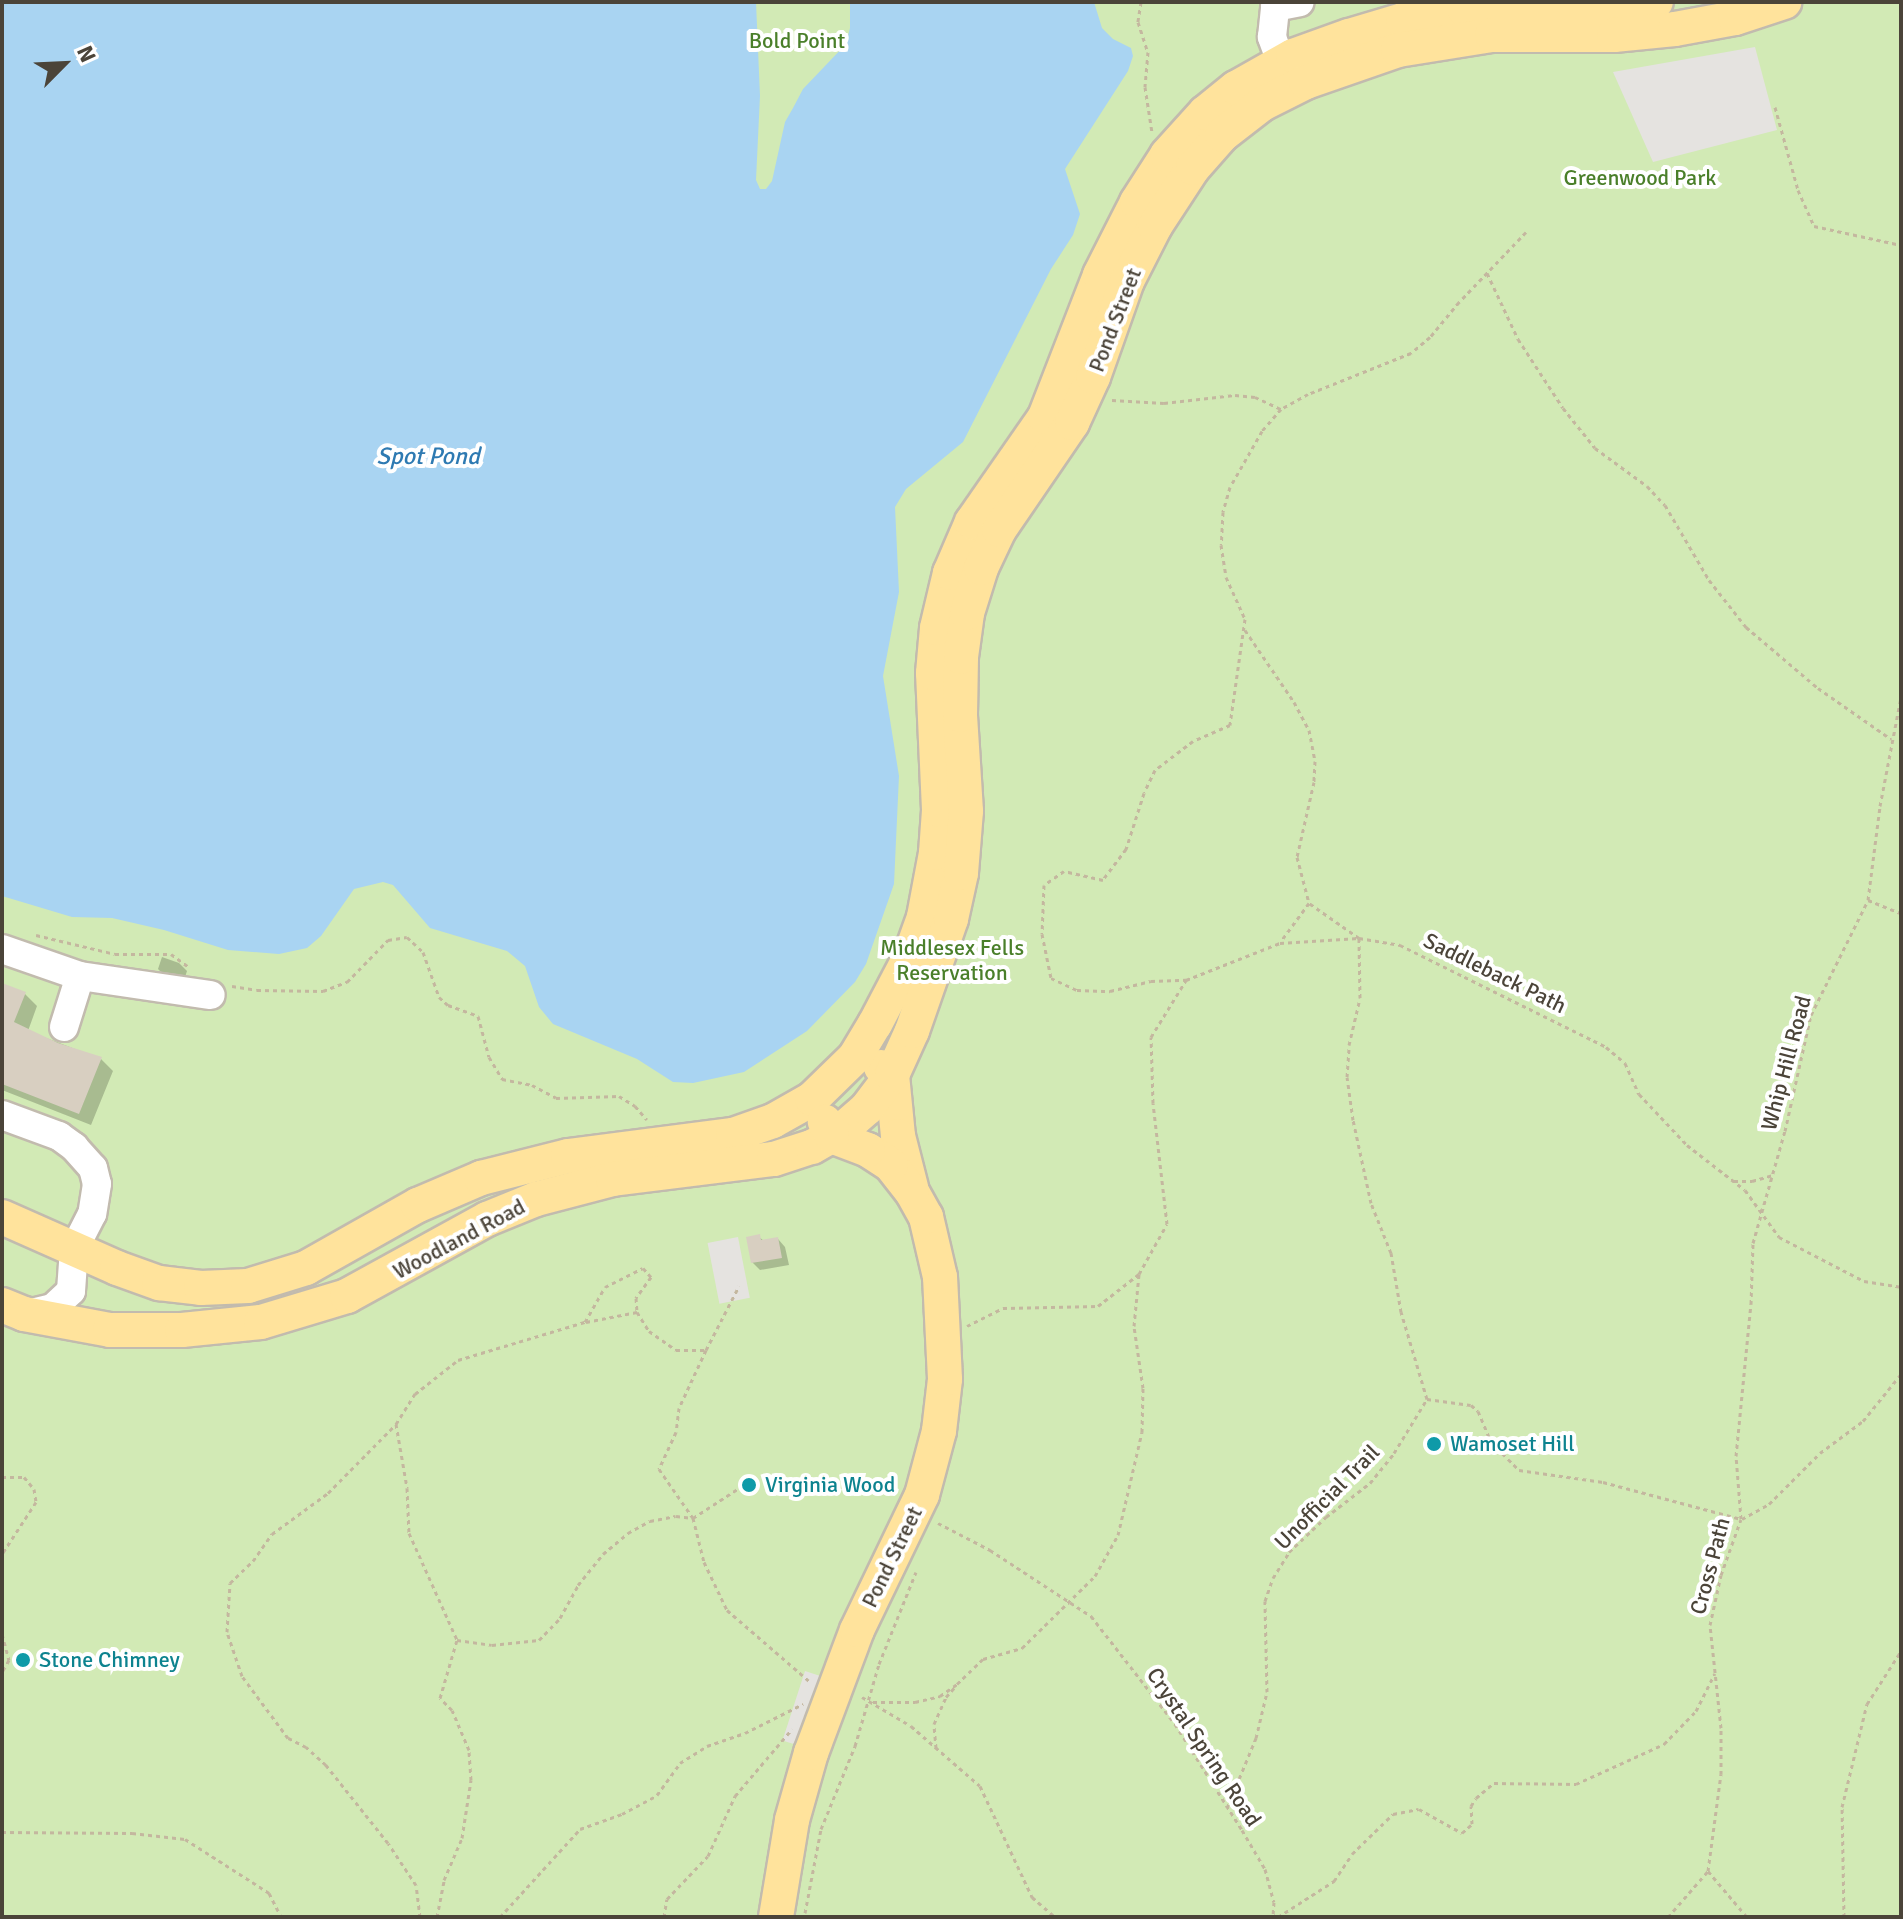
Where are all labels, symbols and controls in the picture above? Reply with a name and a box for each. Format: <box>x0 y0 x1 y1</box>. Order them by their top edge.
north arrow <box>24 24 104 104</box>
park label: Bold Point <box>749 28 845 54</box>
text: N <box>71 42 102 67</box>
park label: Greenwood Park <box>1564 165 1716 191</box>
street label: Pond Street <box>1083 264 1147 376</box>
water label: Spot Pond <box>376 443 480 471</box>
street label: Saddleback Path <box>1419 927 1571 1019</box>
park label: Middlesex Fells Reservation <box>880 934 1024 986</box>
street label: Whip Hill Road <box>1755 993 1817 1133</box>
street label: Woodland Road <box>389 1193 529 1285</box>
place label: Wamoset Hill <box>1450 1431 1575 1457</box>
marker: Wamoset Hill <box>1425 1435 1443 1453</box>
street label: Unofficial Trail <box>1269 1439 1385 1555</box>
place label: Virginia Wood <box>765 1472 895 1498</box>
marker: Virginia Wood <box>740 1476 758 1494</box>
street label: Pond Street <box>856 1502 928 1612</box>
street label: Cross Path <box>1684 1515 1736 1617</box>
place label: Stone Chimney <box>39 1647 180 1673</box>
marker: Stone Chimney <box>14 1651 32 1669</box>
street label: Crystal Spring Road <box>1141 1663 1267 1831</box>

